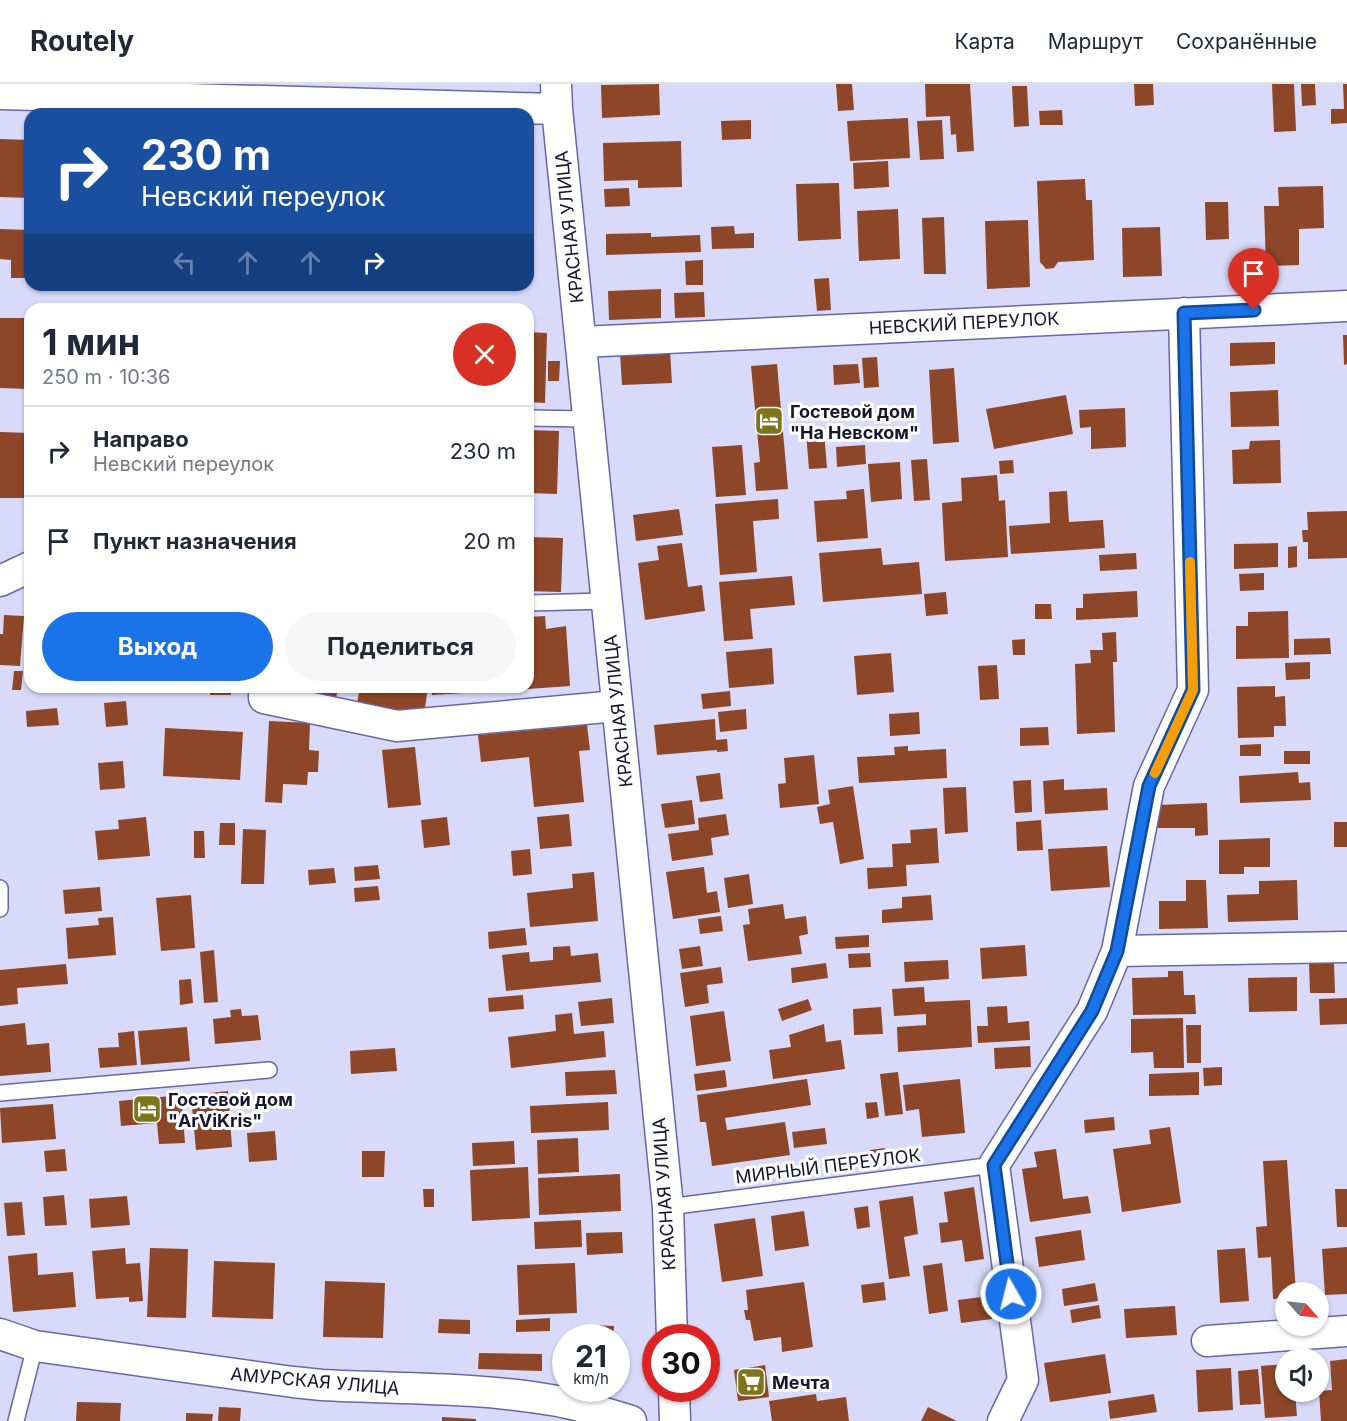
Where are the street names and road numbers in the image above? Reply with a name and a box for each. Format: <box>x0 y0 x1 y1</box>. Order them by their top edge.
street label: КРАСНАЯ УЛИЦА <box>551 150 587 304</box>
street label: НЕВСКИЙ ПЕРЕУЛОК <box>868 307 1060 338</box>
street label: КРАСНАЯ УЛИЦА <box>600 634 636 788</box>
street label: КРАСНАЯ УЛИЦА <box>648 1117 680 1271</box>
street label: МИРНЫЙ ПЕРЕУЛОК <box>734 1143 922 1188</box>
street label: АМУРСКАЯ УЛИЦА <box>230 1363 400 1399</box>

